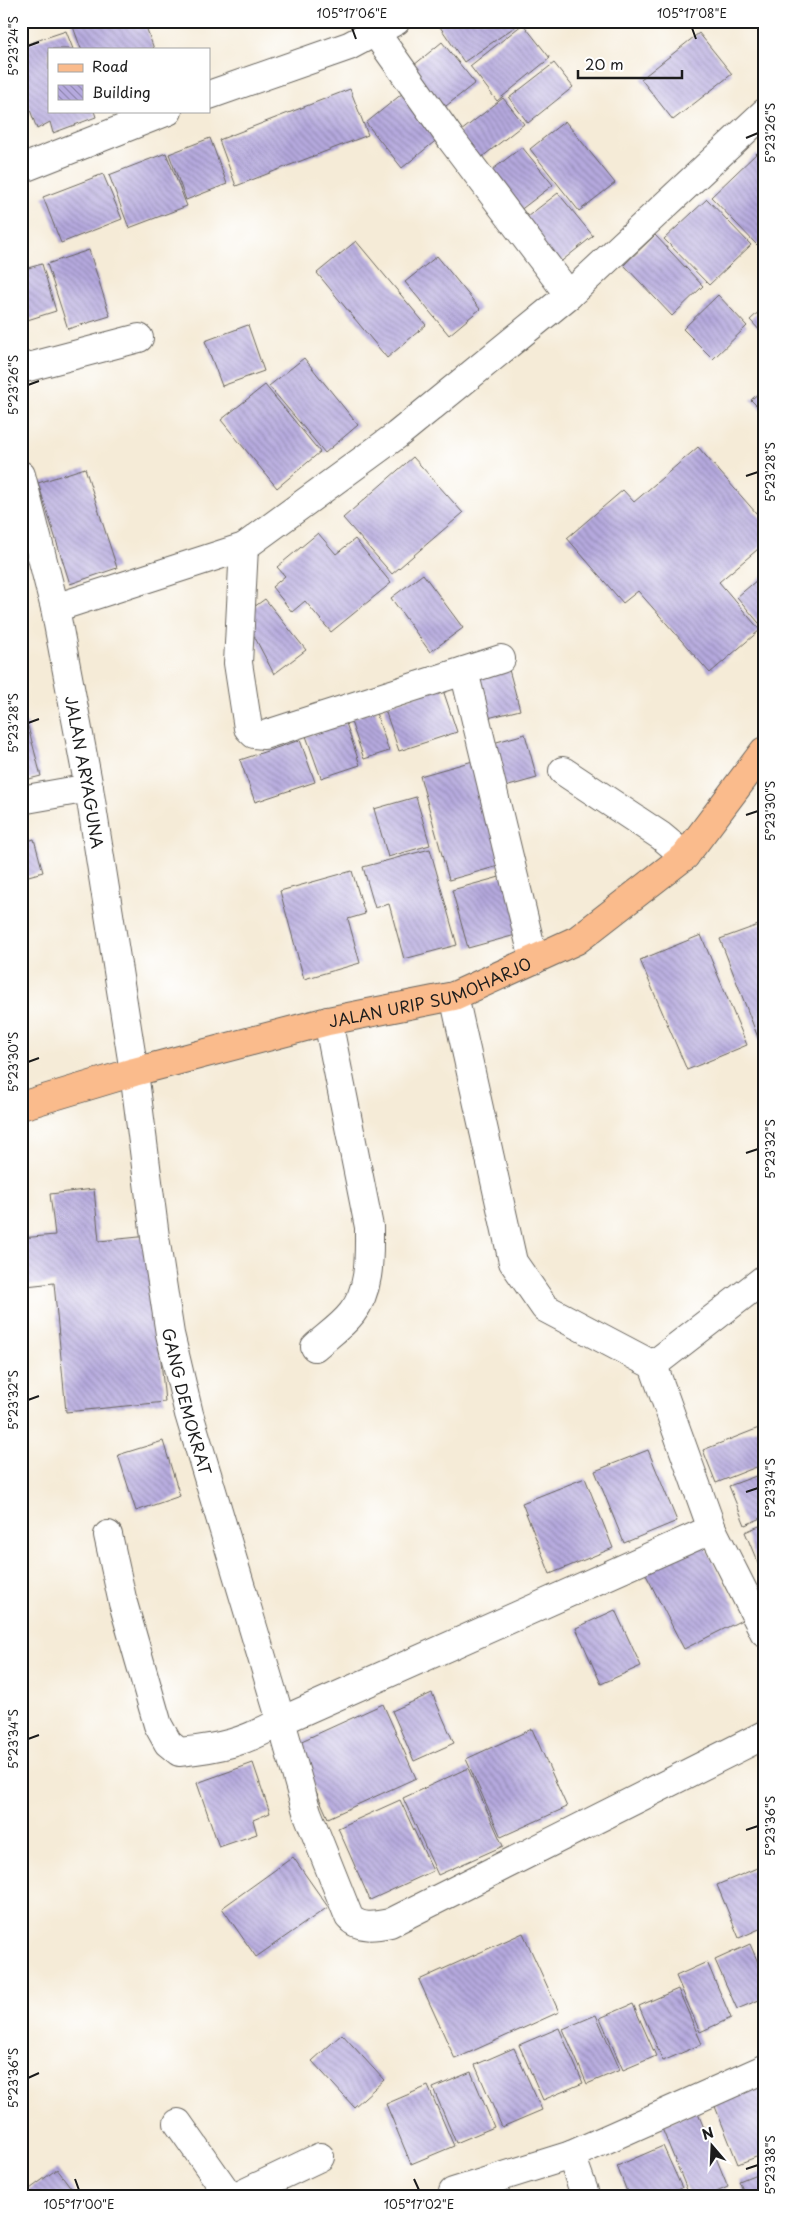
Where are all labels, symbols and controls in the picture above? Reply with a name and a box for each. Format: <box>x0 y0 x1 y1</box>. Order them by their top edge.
text: 105°17'06"E <box>317 4 387 22</box>
text: 105°17'08"E <box>657 4 727 22</box>
text: 5°23'24"S <box>4 16 22 76</box>
legend <box>48 48 210 112</box>
scale bar <box>578 48 681 80</box>
text: 20 m <box>585 52 624 75</box>
text: Road <box>92 54 128 77</box>
text: Building <box>92 80 151 103</box>
text: 5°23'26"S <box>761 103 779 163</box>
text: 5°23'26"S <box>4 355 22 415</box>
text: 5°23'28"S <box>761 442 779 502</box>
text: 5°23'28"S <box>4 693 22 753</box>
street label: JALAN ARYAGUNA <box>60 693 110 850</box>
text: 5°23'30"S <box>761 781 779 841</box>
street label: JALAN URIP SUMOHARJO <box>326 950 535 1033</box>
text: 5°23'30"S <box>4 1032 22 1092</box>
text: 5°23'32"S <box>761 1119 779 1179</box>
street label: GANG DEMOKRAT <box>157 1325 219 1478</box>
text: 5°23'32"S <box>4 1370 22 1430</box>
text: 5°23'34"S <box>761 1458 779 1518</box>
text: 5°23'34"S <box>4 1709 22 1769</box>
text: 5°23'36"S <box>761 1796 779 1856</box>
text: 5°23'36"S <box>4 2048 22 2108</box>
north arrow <box>688 2120 738 2170</box>
text: N <box>699 2122 716 2145</box>
text: 5°23'38"S <box>761 2135 779 2195</box>
text: 105°17'00"E <box>43 2195 115 2213</box>
text: 105°17'02"E <box>384 2195 454 2213</box>

